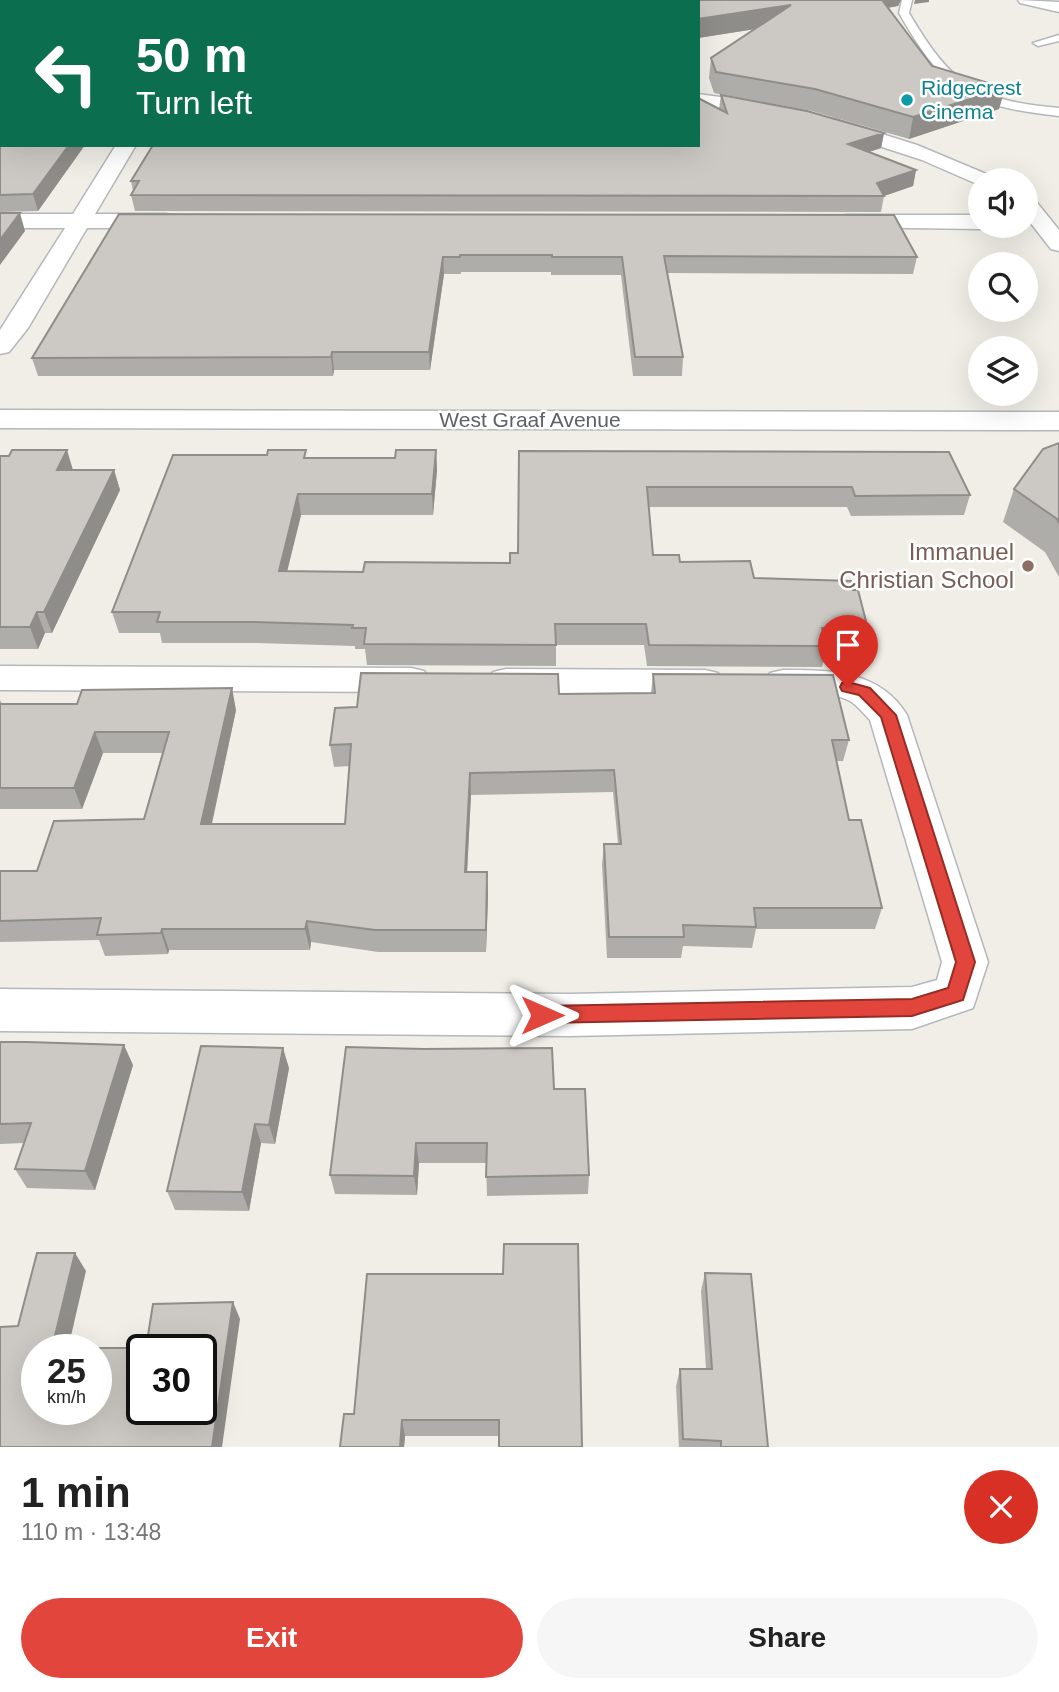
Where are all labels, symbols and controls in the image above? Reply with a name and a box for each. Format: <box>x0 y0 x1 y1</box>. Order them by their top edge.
icon: left <box>21 28 112 119</box>
text: 50 m <box>136 28 248 82</box>
place label: Ridgecrest Cinema <box>921 76 1022 123</box>
text: Turn left <box>136 85 252 121</box>
marker: Ridgecrest Cinema <box>899 92 915 108</box>
map controls <box>968 168 1038 406</box>
button: sound <box>968 168 1038 238</box>
button: search <box>968 252 1038 322</box>
button: layers <box>968 336 1038 406</box>
street label: West Graaf Avenue <box>439 408 621 431</box>
place label: Immanuel Christian School <box>839 538 1014 593</box>
marker: Immanuel Christian School <box>1020 558 1036 574</box>
pin <box>818 615 878 687</box>
icon: arrive <box>829 626 867 664</box>
position arrow <box>505 978 579 1052</box>
speed limit sign: 30 <box>126 1334 217 1425</box>
text: 25 <box>47 1351 86 1390</box>
text: km/h <box>47 1387 86 1407</box>
text: 1 min <box>21 1469 131 1516</box>
button: close <box>964 1470 1038 1544</box>
text: 110 m · 13:48 <box>21 1519 161 1545</box>
button: Exit <box>21 1598 523 1678</box>
button: Share <box>537 1598 1038 1678</box>

